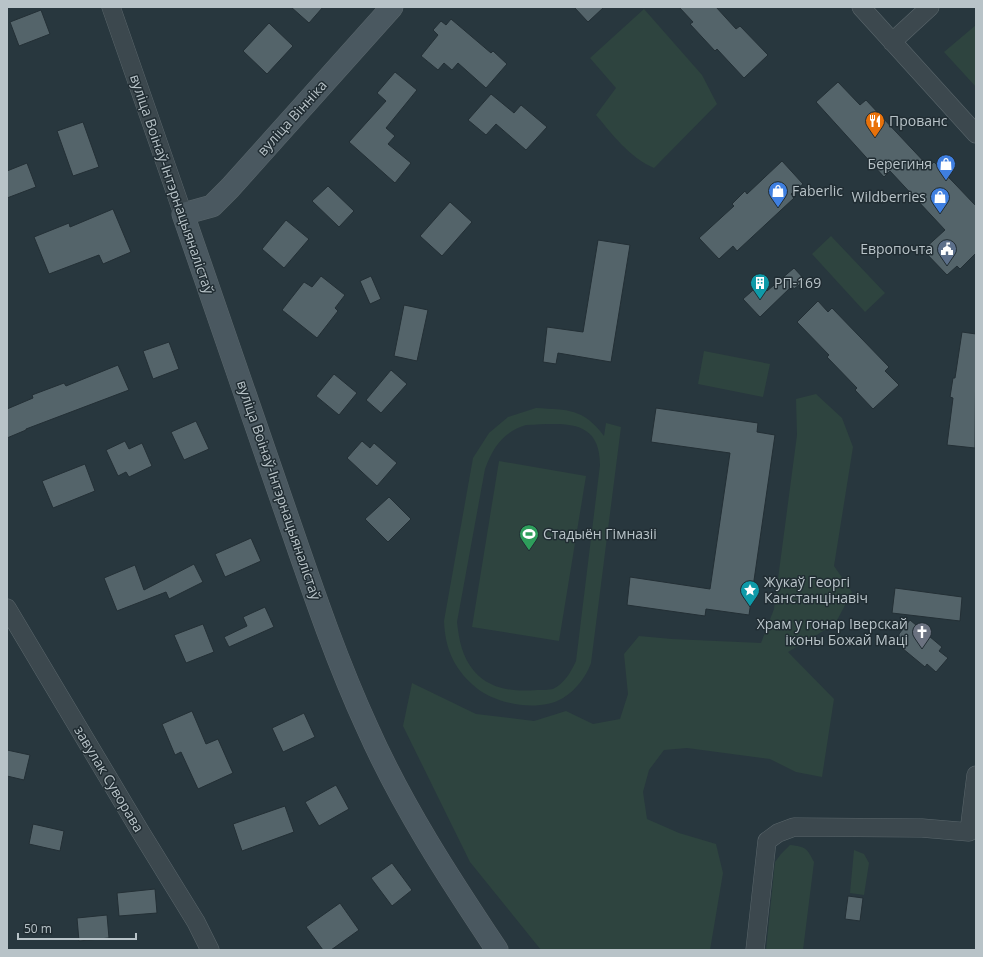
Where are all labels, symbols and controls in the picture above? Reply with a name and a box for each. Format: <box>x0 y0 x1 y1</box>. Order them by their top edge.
street label: вуліца Воінаў-Інтэрнацыяналістаў <box>126 72 219 297</box>
street label: вуліца Вінніка <box>253 76 331 160</box>
restaurant icon: Прованс <box>864 110 886 138</box>
place label: Прованс <box>889 111 948 130</box>
shop icon: Берегиня <box>935 153 957 181</box>
place label: Берегиня <box>868 154 932 173</box>
shop icon: Faberlic <box>767 180 789 208</box>
place label: Faberlic <box>792 181 843 200</box>
shop icon: Wildberries <box>929 186 951 214</box>
place label: Wildberries <box>852 187 926 206</box>
public building icon: Европочта <box>936 238 958 266</box>
place label: Европочта <box>860 239 933 258</box>
building icon: РП-169 <box>749 272 771 300</box>
place label: РП-169 <box>774 273 821 292</box>
street label: вуліца Воінаў-Інтэрнацыяналістаў <box>233 378 326 603</box>
sports icon: Стадыён Гімназіі <box>518 523 540 551</box>
place label: Стадыён Гімназіі <box>543 524 657 543</box>
place label: Жукаў Георгі Канстанцінавіч <box>764 572 868 607</box>
place icon: Жукаў Георгі Канстанцінавіч <box>739 579 761 607</box>
place label: Храм у гонар Іверскай іконы Божай Маці <box>757 614 908 649</box>
church icon: Храм у гонар Іверскай іконы Божай Маці <box>911 621 933 649</box>
street label: завулак Суворава <box>70 722 149 835</box>
scale bar <box>18 915 136 941</box>
text: 50 m <box>24 920 52 937</box>

